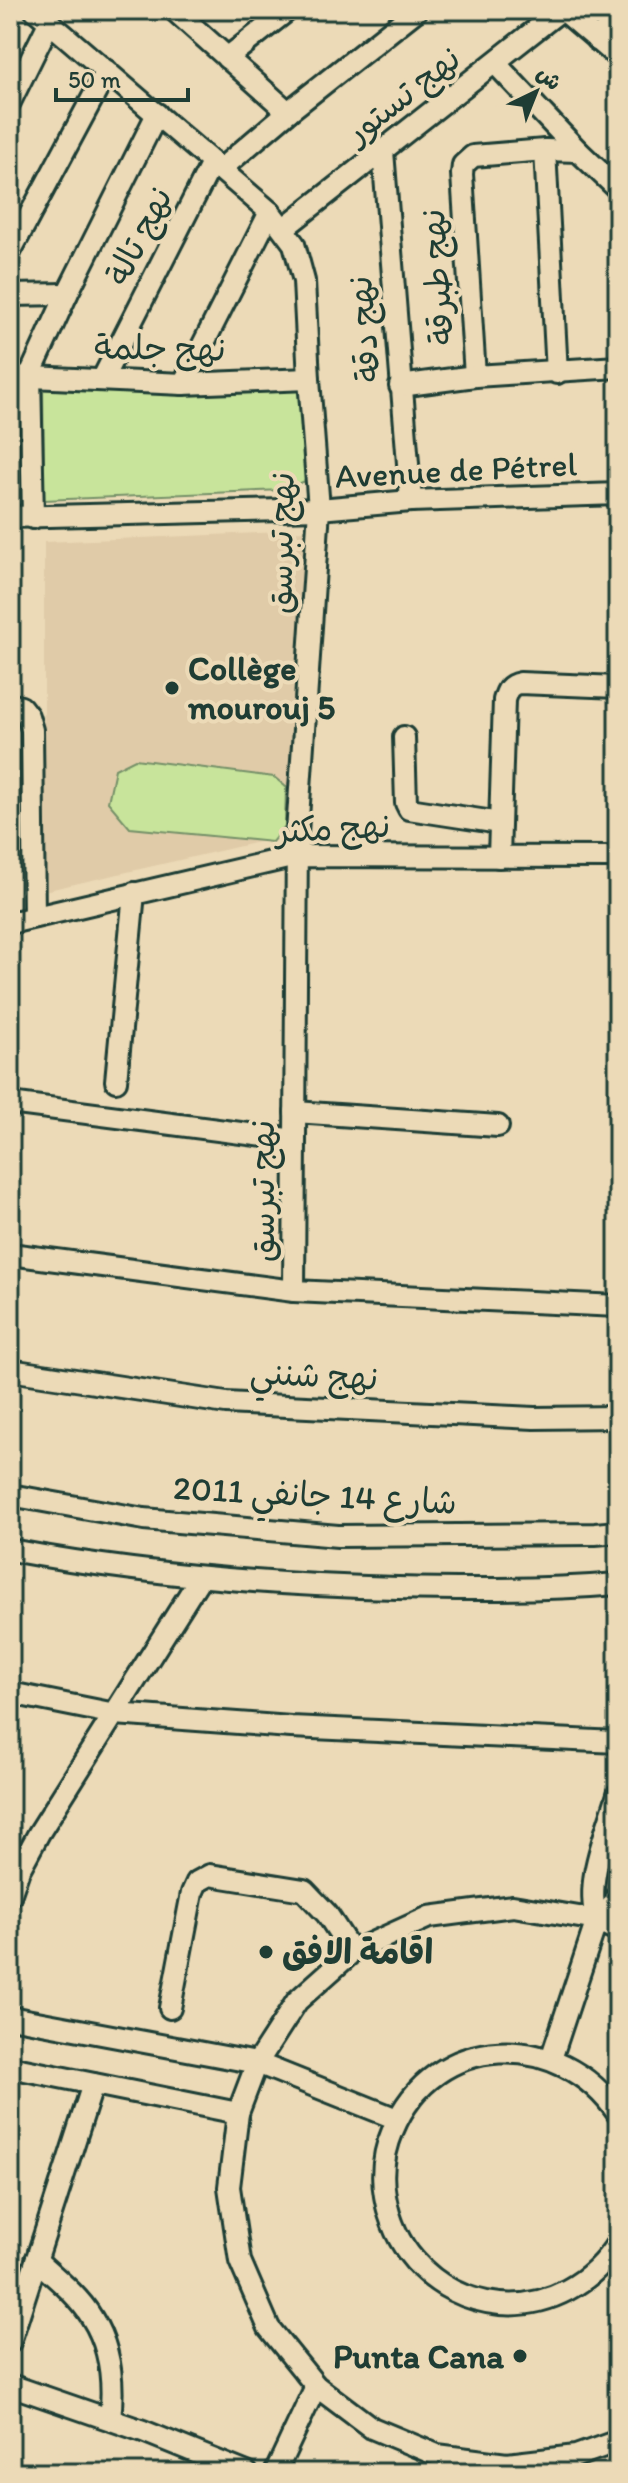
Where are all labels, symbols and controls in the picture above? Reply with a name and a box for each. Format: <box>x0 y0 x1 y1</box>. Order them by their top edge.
street label: نهج تستور <box>335 37 470 156</box>
scale bar <box>56 52 188 102</box>
north arrow <box>496 52 576 132</box>
text: ش <box>531 60 567 96</box>
text: 50 m <box>68 65 121 94</box>
street label: نهج تالة <box>97 180 183 293</box>
street label: نهج طبرقة <box>412 207 464 346</box>
street label: نهج دقة <box>339 274 391 384</box>
street label: نهج جلمة <box>94 326 226 372</box>
street label: Avenue de Pétrel <box>334 443 578 497</box>
street label: نهج تبرسق <box>259 472 305 615</box>
place label: Collège mourouj 5 <box>188 648 335 728</box>
marker: Collège mourouj 5 <box>163 679 181 697</box>
street label: نهج مكثر <box>272 805 391 854</box>
street label: نهج تبرسق <box>242 1120 285 1262</box>
street label: نهج شنني <box>248 1351 379 1408</box>
street label: شارع 14 جانفي 2011 <box>172 1467 458 1532</box>
place label: اقامة الافق <box>282 1932 433 1973</box>
marker: اقامة الافق <box>257 1943 275 1961</box>
place label: Punta Cana <box>333 2336 504 2377</box>
marker: Punta Cana <box>511 2347 529 2365</box>

